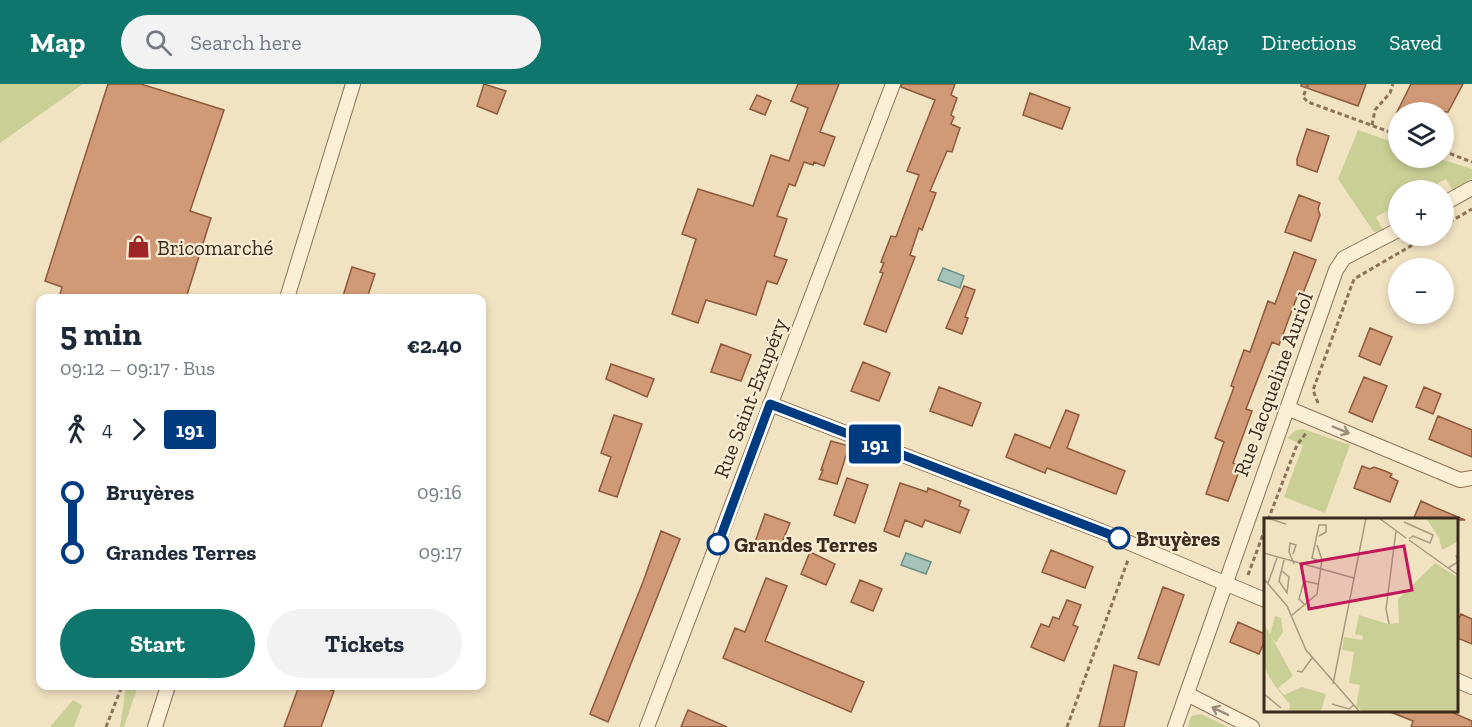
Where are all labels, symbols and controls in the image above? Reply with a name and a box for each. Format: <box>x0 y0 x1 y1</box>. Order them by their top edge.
search box <box>121 15 541 69</box>
text: Map <box>30 26 85 59</box>
icon: search <box>142 26 175 59</box>
text: Search here <box>190 29 302 56</box>
text: Map <box>1189 30 1229 55</box>
text: Directions <box>1262 30 1356 55</box>
text: Saved <box>1389 30 1442 55</box>
map controls <box>1388 102 1454 324</box>
button: layers <box>1388 102 1454 168</box>
button: + <box>1388 180 1454 246</box>
shop icon: Bricomarché <box>126 234 152 260</box>
place label: Bricomarché <box>157 235 273 260</box>
button: − <box>1388 258 1454 324</box>
street label: Rue Jacqueline Auriol <box>1228 288 1318 480</box>
text: 5 min <box>60 314 142 353</box>
street label: Rue Saint-Exupéry <box>708 314 792 481</box>
text: €2.40 <box>407 332 462 359</box>
text: 09:12 – 09:17 · Bus <box>60 356 215 380</box>
icon: walk <box>60 413 93 446</box>
icon: forward <box>122 413 155 446</box>
text: 4 <box>102 417 113 441</box>
text: 191 <box>176 417 204 442</box>
line badge: 191 <box>840 424 910 464</box>
one-way arrow <box>1332 425 1350 436</box>
text: 191 <box>861 432 889 457</box>
text: Bruyères <box>106 479 194 506</box>
text: 09:16 <box>417 480 462 504</box>
inset map <box>1264 518 1457 712</box>
place label: Bruyères <box>1136 526 1221 551</box>
marker: Bruyères <box>1108 527 1130 549</box>
place label: Grandes Terres <box>734 532 878 557</box>
marker: Grandes Terres <box>707 533 729 555</box>
text: Grandes Terres <box>106 539 256 566</box>
text: 09:17 <box>419 540 462 564</box>
button: Start <box>60 609 255 678</box>
button: Tickets <box>267 609 462 678</box>
one-way arrow <box>1211 704 1229 716</box>

